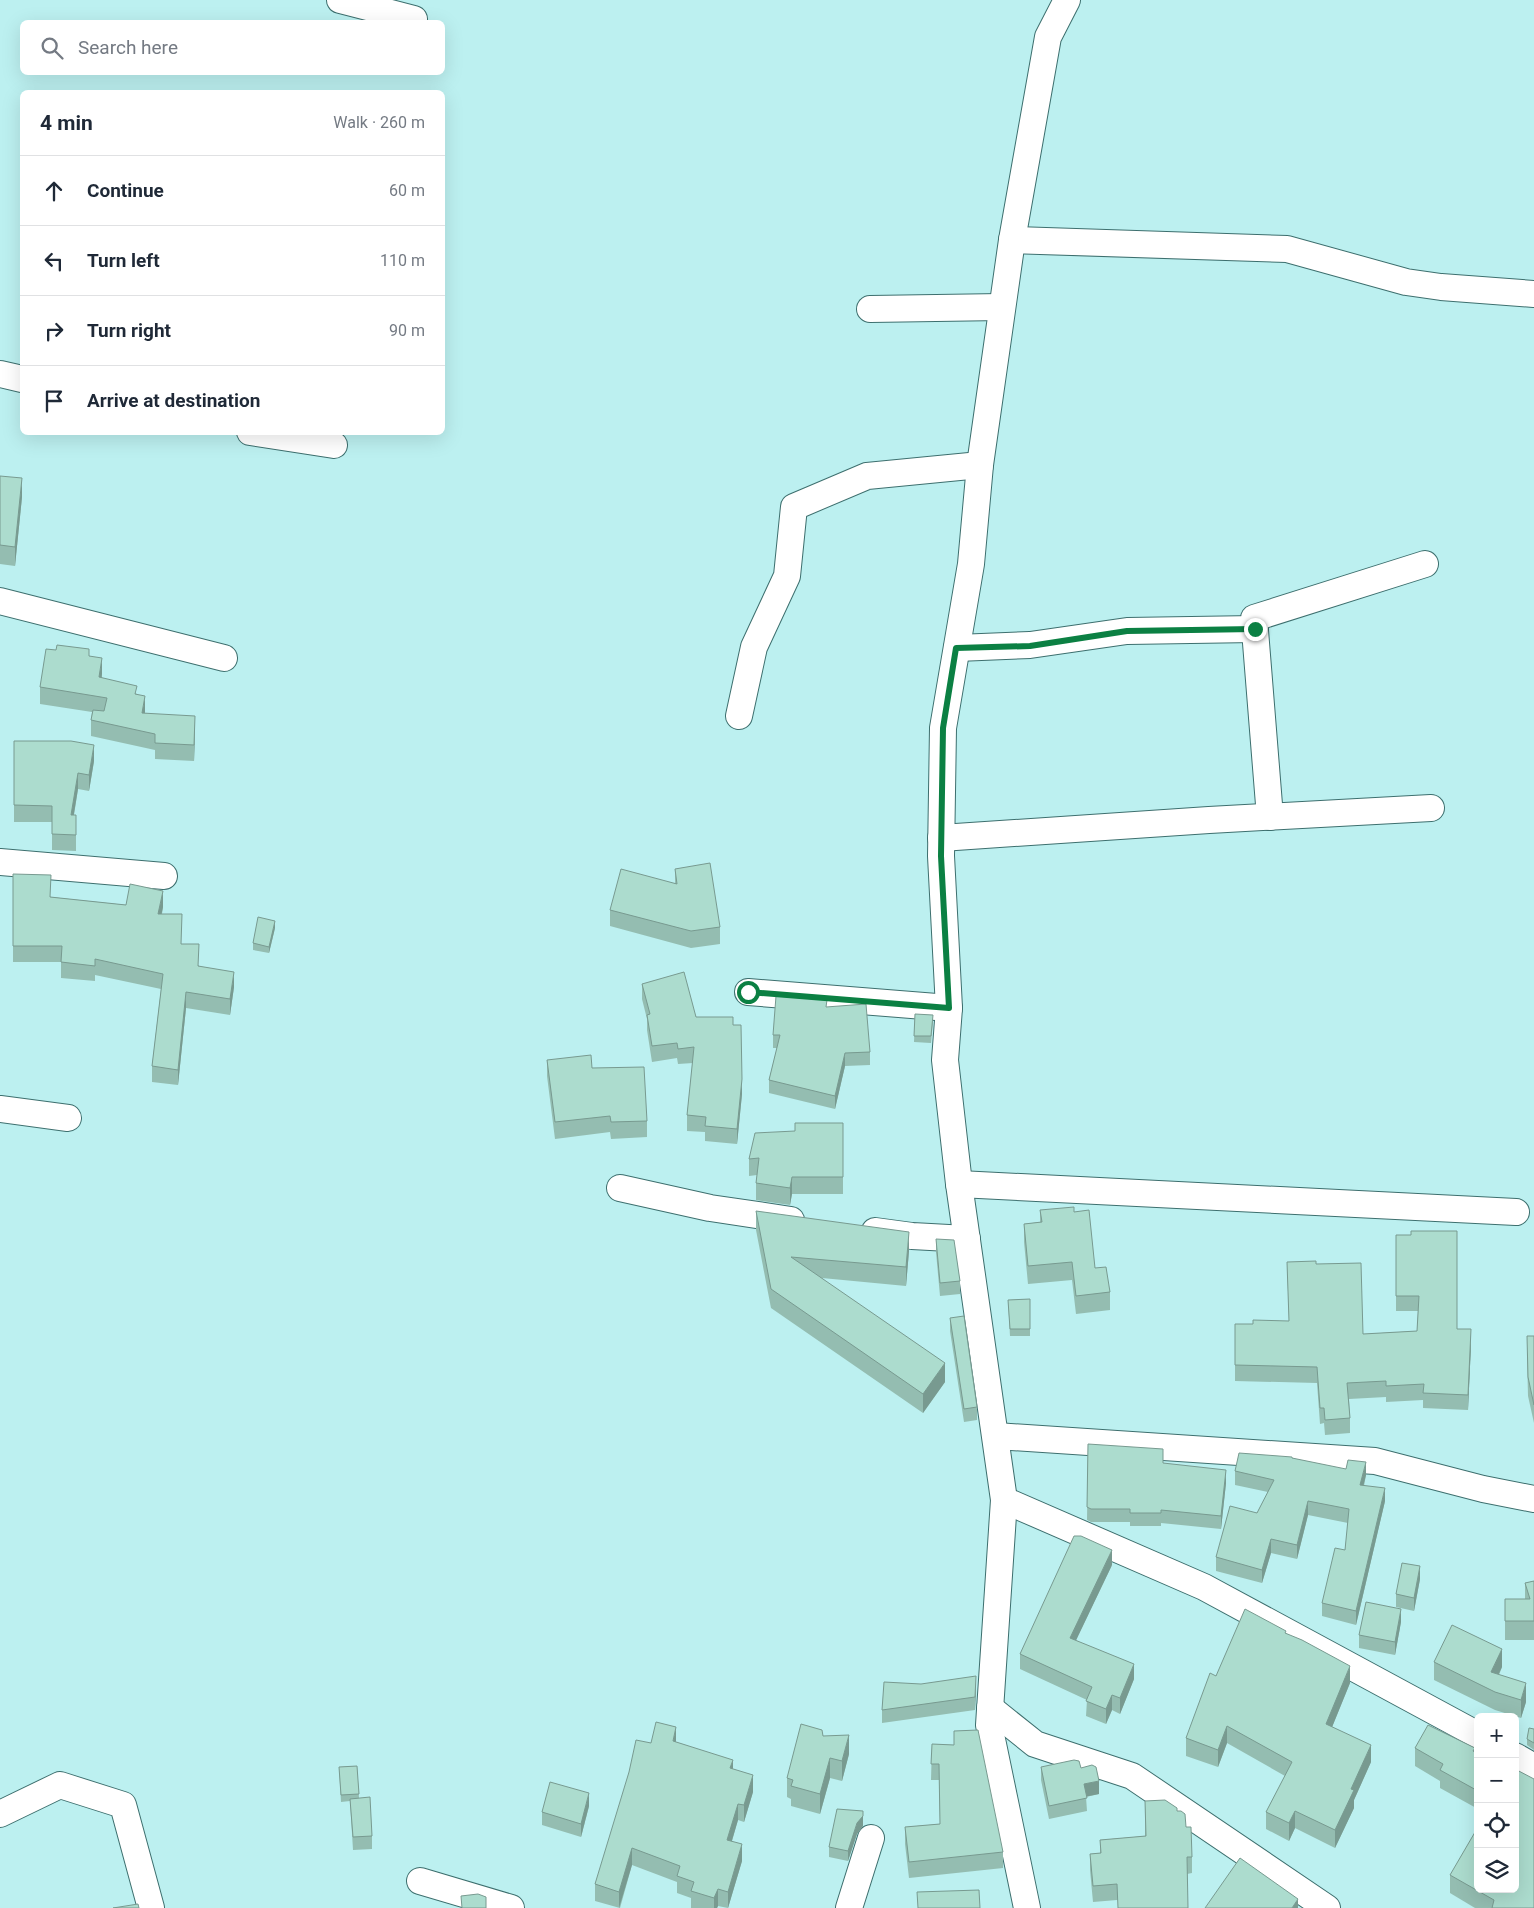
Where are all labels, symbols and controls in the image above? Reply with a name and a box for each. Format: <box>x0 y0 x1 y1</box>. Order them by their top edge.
search box <box>20 20 445 75</box>
icon: search <box>38 34 66 62</box>
text: Search here <box>78 36 178 59</box>
text: 4 min <box>40 111 93 135</box>
text: Walk · 260 m <box>333 113 425 132</box>
icon: ahead <box>40 177 68 205</box>
text: Continue <box>87 179 164 202</box>
text: 60 m <box>389 181 425 200</box>
icon: left <box>40 247 68 275</box>
text: Turn left <box>87 249 160 272</box>
text: 110 m <box>380 251 425 270</box>
icon: right <box>40 317 68 345</box>
text: Turn right <box>87 319 171 342</box>
text: 90 m <box>389 321 425 340</box>
icon: arrive <box>40 387 68 415</box>
text: Arrive at destination <box>87 389 260 412</box>
route end <box>1244 618 1267 641</box>
route start <box>737 981 760 1004</box>
map controls <box>1474 1713 1519 1893</box>
button: + <box>1474 1713 1519 1758</box>
button: − <box>1474 1758 1519 1803</box>
button: locate <box>1474 1803 1519 1848</box>
button: layers <box>1474 1848 1519 1893</box>

